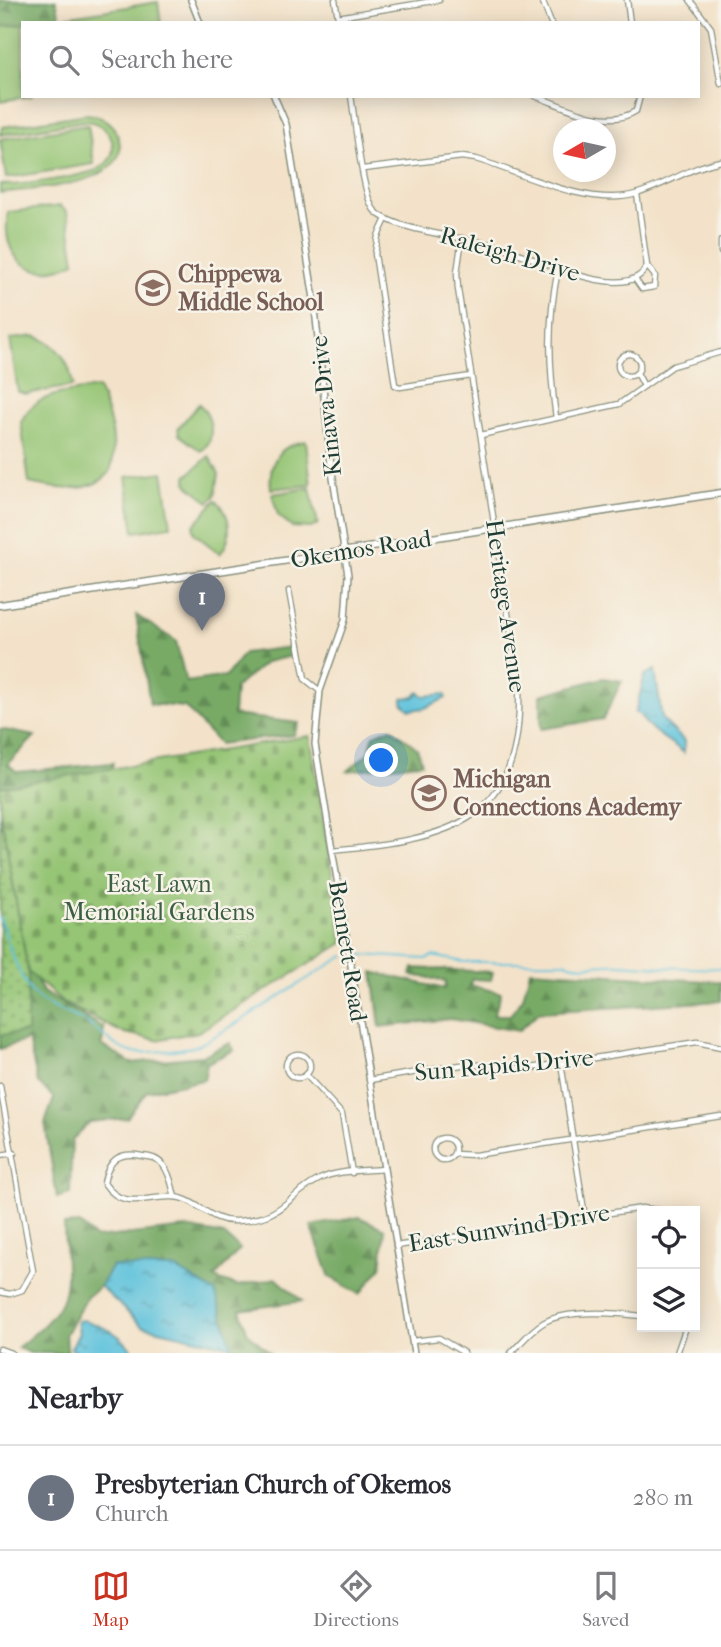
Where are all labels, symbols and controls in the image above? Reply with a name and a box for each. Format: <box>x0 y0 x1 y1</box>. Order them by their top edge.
search box <box>21 21 700 98</box>
icon: search <box>45 41 83 79</box>
text: Search here <box>101 44 233 75</box>
north arrow <box>553 119 616 182</box>
street label: Raleigh Drive <box>437 221 583 287</box>
place label: Chippewa Middle School <box>178 260 324 316</box>
school or university icon: Chippewa Middle School <box>134 269 172 307</box>
street label: Kinawa Drive <box>305 334 347 478</box>
street label: Heritage Avenue <box>480 518 532 695</box>
street label: Okemos Road <box>289 524 434 574</box>
pin: 1 <box>179 573 225 631</box>
your location <box>364 743 398 777</box>
place label: Michigan Connections Academy <box>453 765 682 821</box>
school or university icon: Michigan Connections Academy <box>410 774 448 812</box>
park label: East Lawn Memorial Gardens <box>63 870 255 926</box>
street label: Bennett Road <box>323 878 373 1025</box>
street label: Sun Rapids Drive <box>413 1043 595 1087</box>
street label: East Sunwind Drive <box>406 1198 612 1258</box>
map controls <box>637 1206 700 1332</box>
button: locate <box>637 1206 700 1269</box>
button: layers <box>637 1269 700 1332</box>
text: Nearby <box>28 1381 123 1416</box>
text: Presbyterian Church of Okemos <box>95 1469 451 1500</box>
text: 1 <box>47 1484 55 1511</box>
text: 280 m <box>633 1484 693 1511</box>
text: Church <box>95 1500 169 1527</box>
tab: Map <box>92 1567 130 1631</box>
tab: Directions <box>313 1567 399 1631</box>
tab: Saved <box>582 1567 629 1631</box>

